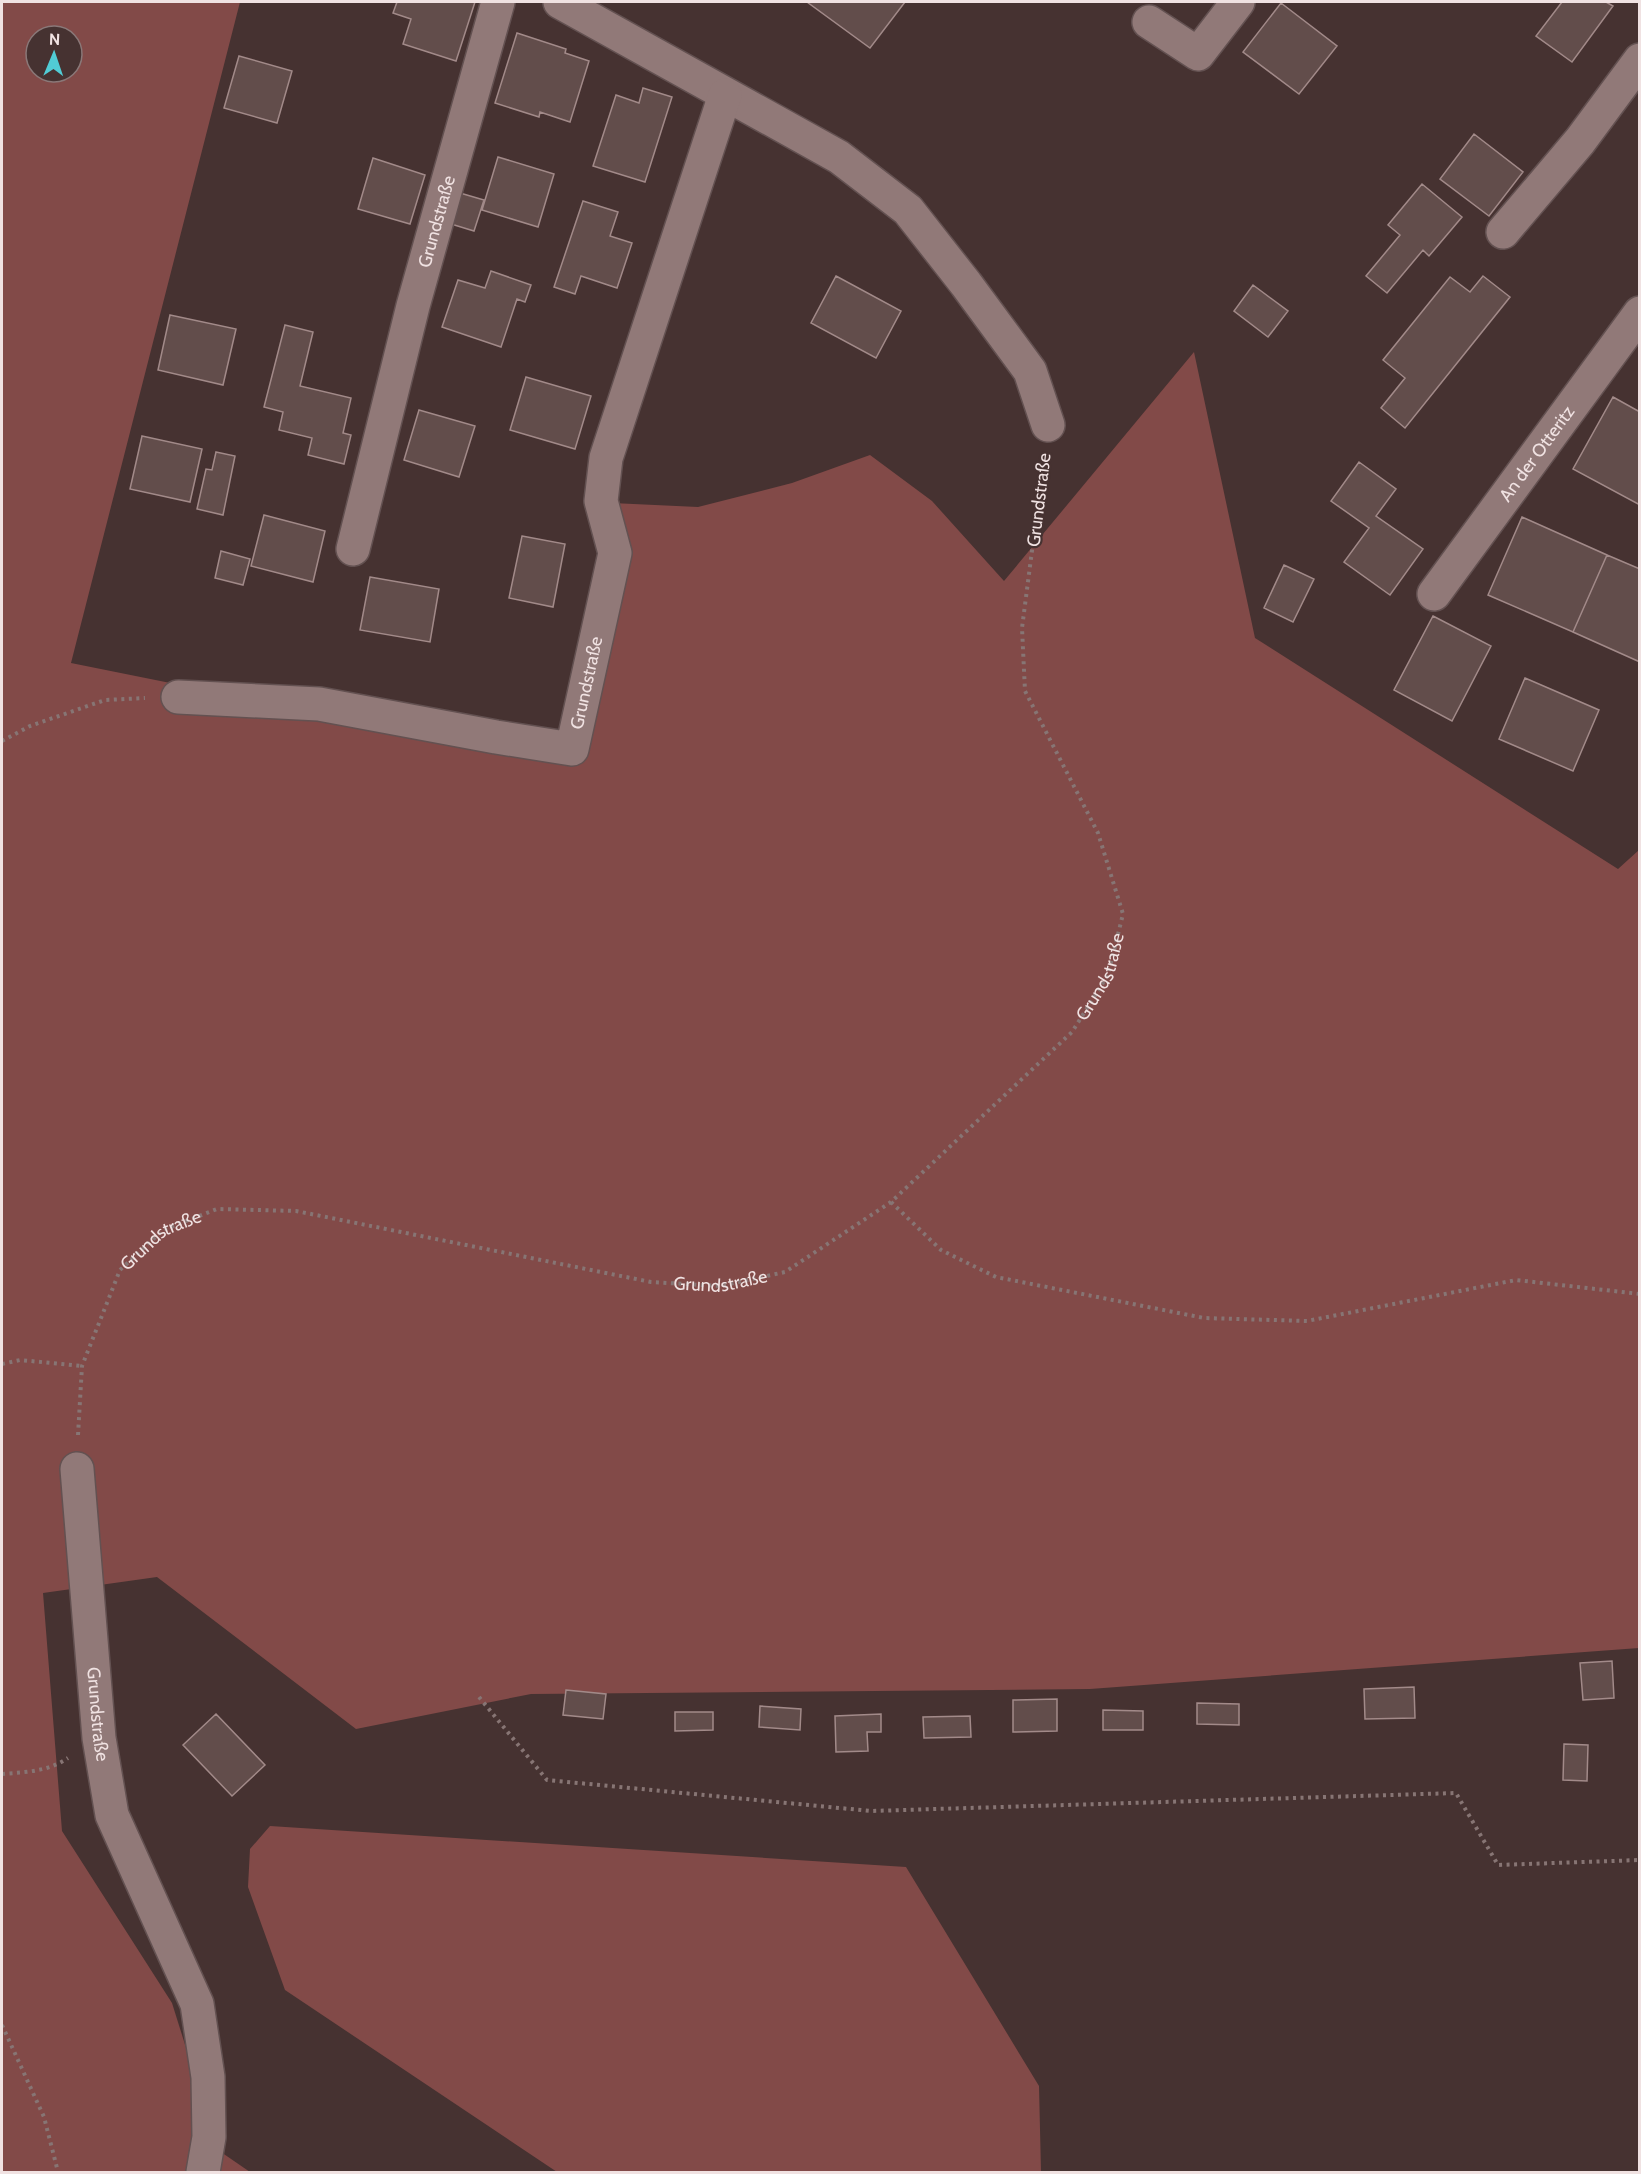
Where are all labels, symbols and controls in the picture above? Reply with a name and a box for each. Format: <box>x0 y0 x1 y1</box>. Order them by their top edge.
north arrow <box>24 24 84 84</box>
text: N <box>49 30 60 49</box>
street label: Grundstraße <box>413 173 460 270</box>
street label: An der Otteritz <box>1494 401 1580 506</box>
street label: Grundstraße <box>1022 452 1056 548</box>
street label: Grundstraße <box>566 634 607 731</box>
street label: Grundstraße <box>1071 931 1129 1025</box>
street label: Grundstraße <box>116 1205 204 1275</box>
street label: Grundstraße <box>673 1265 769 1297</box>
street label: Grundstraße <box>82 1666 114 1763</box>

